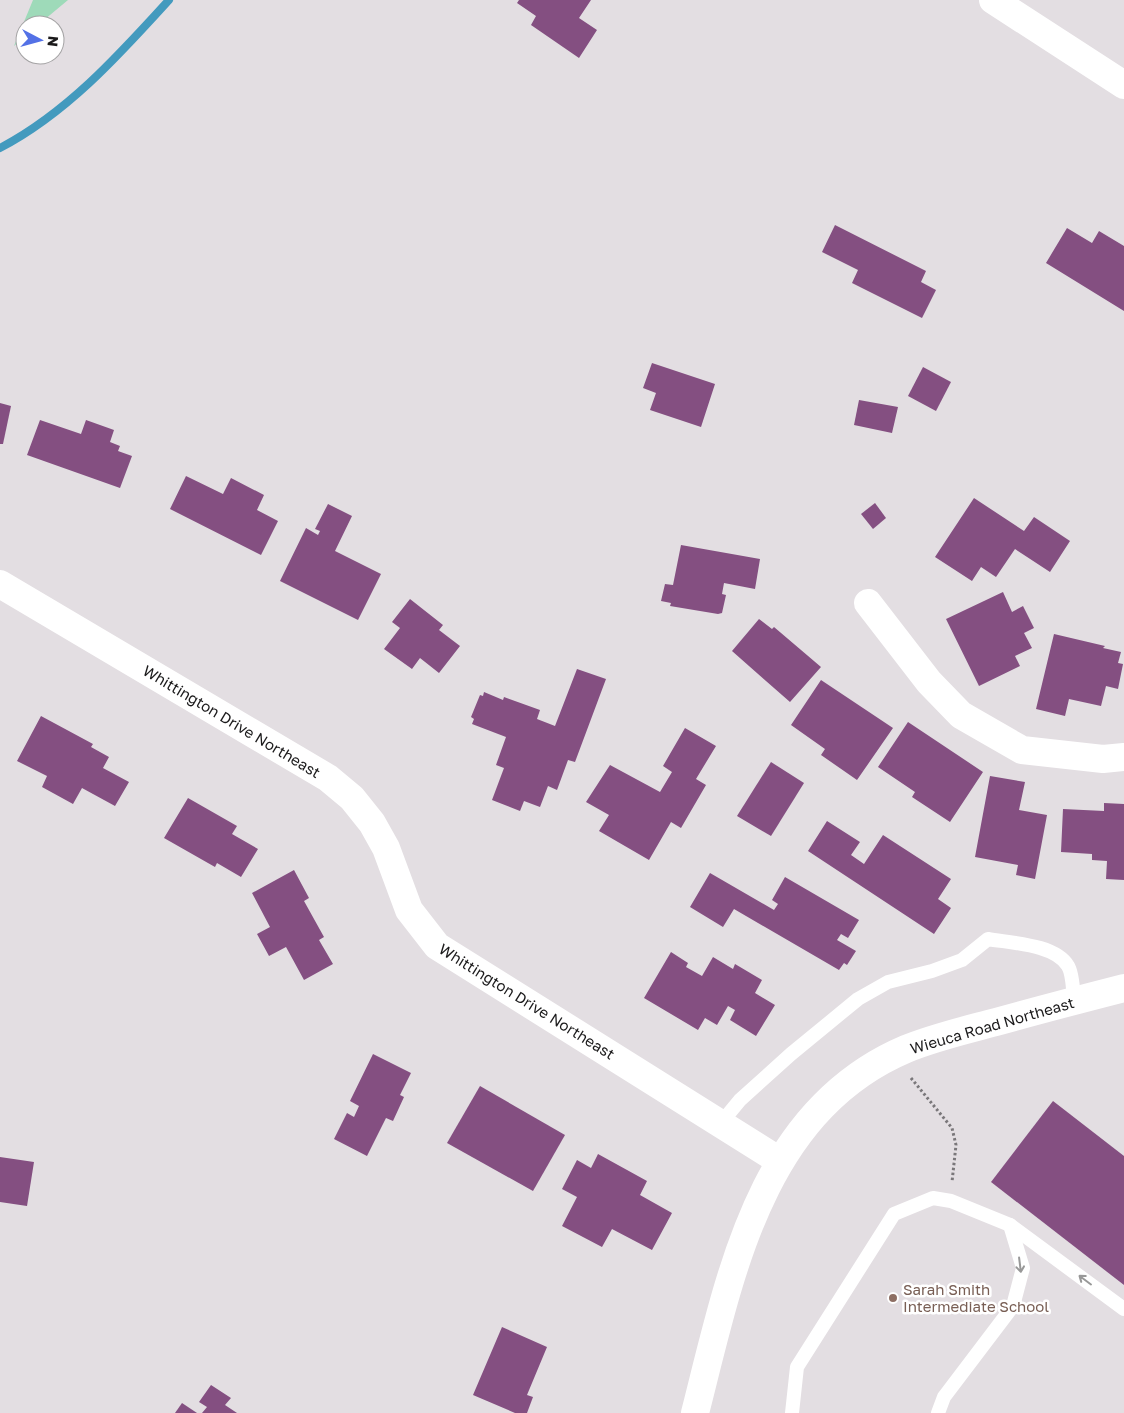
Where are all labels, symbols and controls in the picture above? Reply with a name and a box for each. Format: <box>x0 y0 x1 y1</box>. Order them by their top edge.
north arrow <box>15 15 65 65</box>
text: N <box>44 35 62 48</box>
street label: Whittington Drive Northeast <box>140 661 324 781</box>
street label: Whittington Drive Northeast <box>436 939 618 1063</box>
street label: Wieuca Road Northeast <box>908 993 1076 1057</box>
one-way arrow <box>1016 1257 1025 1273</box>
one-way arrow <box>1078 1275 1092 1285</box>
place label: Sarah Smith Intermediate School <box>903 1280 1049 1315</box>
marker: Sarah Smith Intermediate School <box>887 1292 899 1304</box>

